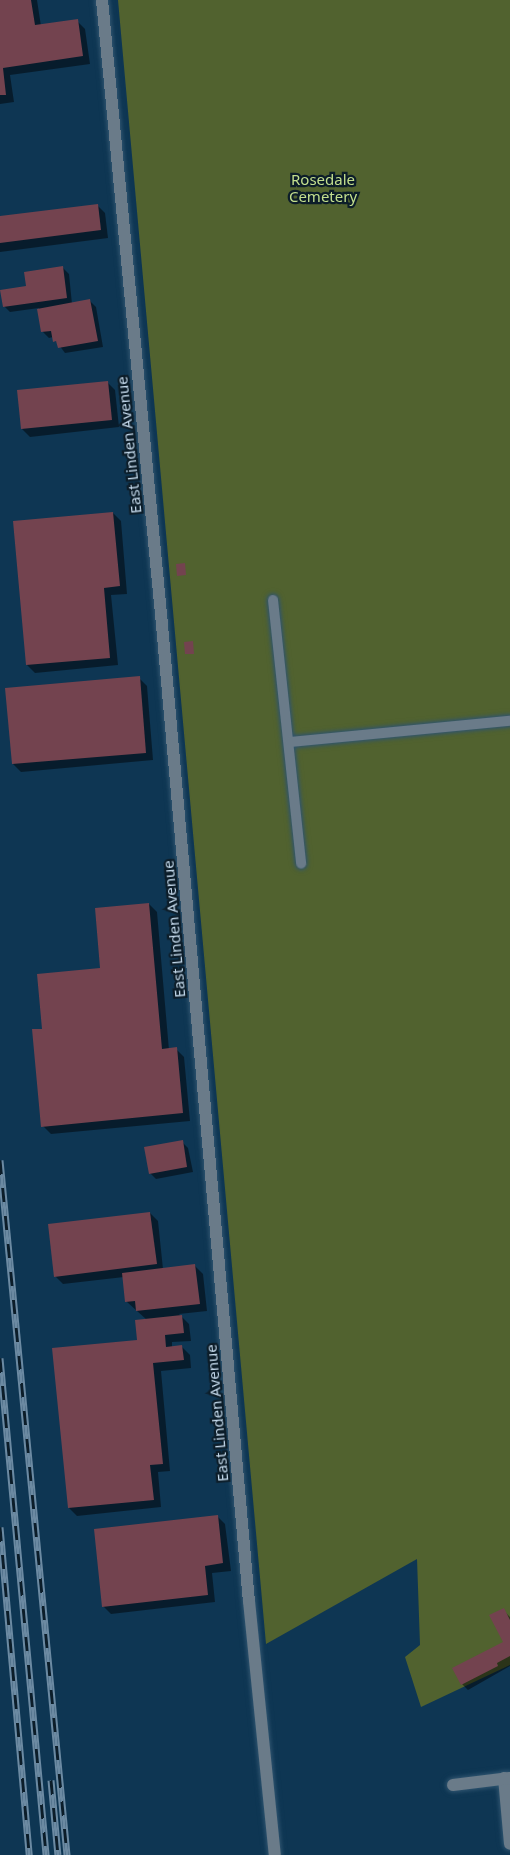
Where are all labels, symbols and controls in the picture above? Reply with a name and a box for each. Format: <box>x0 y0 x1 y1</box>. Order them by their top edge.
park label: Rosedale Cemetery <box>289 170 357 205</box>
street label: East Linden Avenue <box>113 376 145 514</box>
street label: East Linden Avenue <box>159 860 189 998</box>
street label: East Linden Avenue <box>202 1344 232 1482</box>

